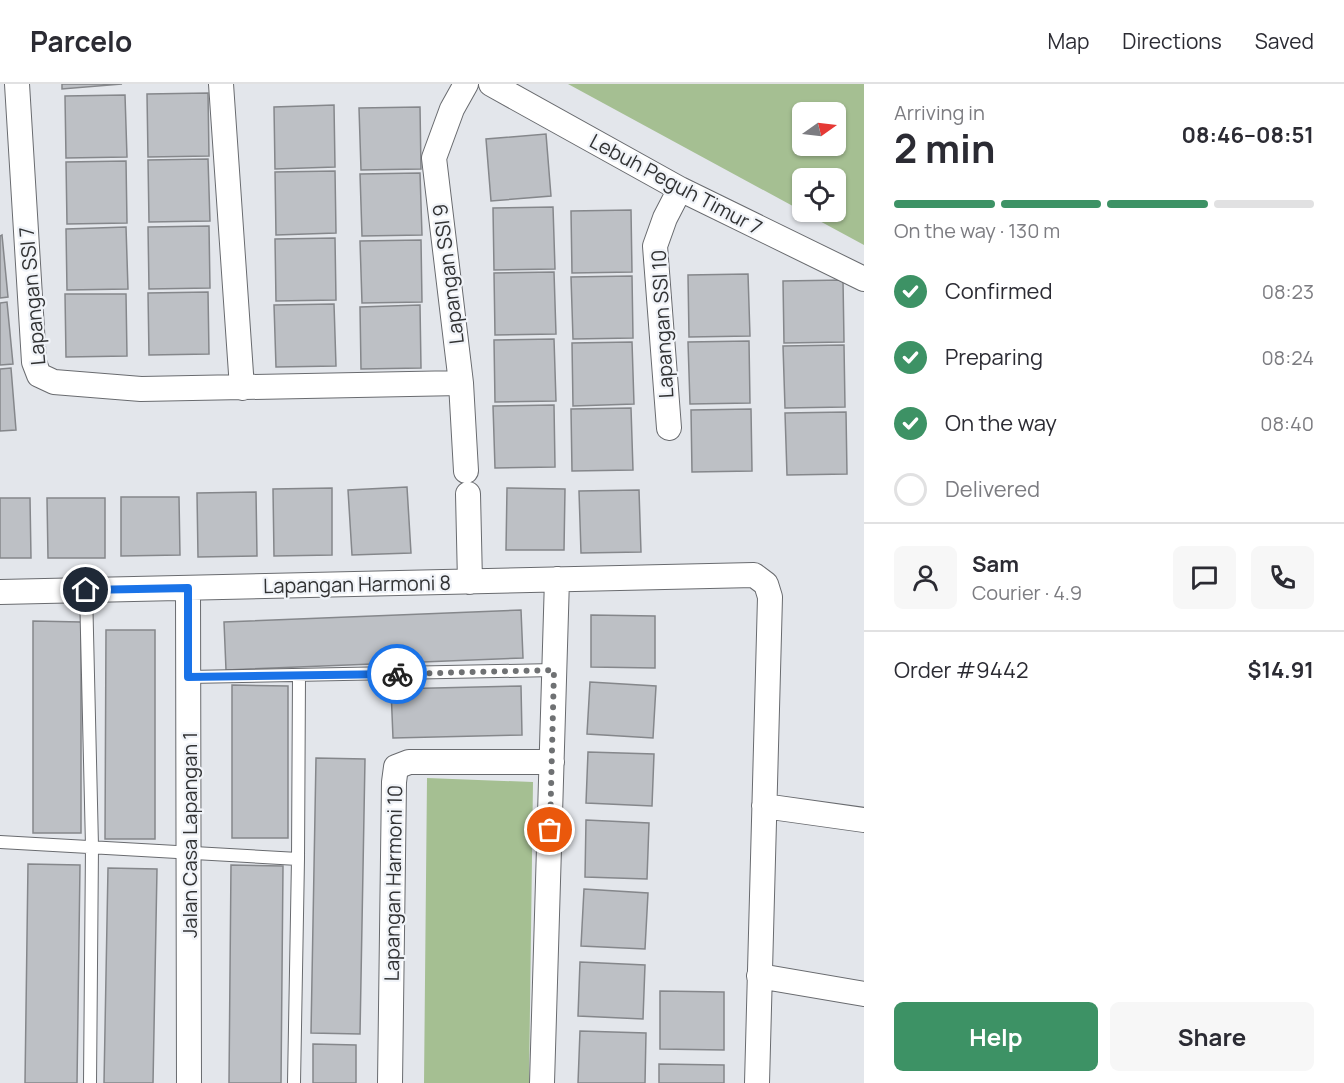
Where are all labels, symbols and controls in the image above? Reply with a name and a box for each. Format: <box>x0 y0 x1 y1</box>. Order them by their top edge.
text: Parcelo <box>30 22 132 60</box>
text: Map <box>1048 27 1089 55</box>
text: Directions <box>1122 27 1222 55</box>
text: Saved <box>1255 27 1314 55</box>
text: Arriving in <box>894 99 985 126</box>
north arrow <box>792 102 846 156</box>
map controls <box>792 102 846 222</box>
text: 08:46–08:51 <box>1182 120 1314 150</box>
text: 2 min <box>894 121 995 175</box>
street label: Lebuh Peguh Timur 7 <box>585 127 767 241</box>
button: locate <box>792 168 846 222</box>
street label: Lapangan SSI 9 <box>426 202 470 346</box>
text: On the way · 130 m <box>894 217 1060 244</box>
street label: Lapangan SSI 7 <box>13 226 51 366</box>
street label: Lapangan SSI 10 <box>645 249 679 399</box>
icon: check <box>894 275 927 308</box>
text: Confirmed <box>945 276 1053 306</box>
text: 08:23 <box>1262 278 1314 305</box>
icon: check <box>894 341 927 374</box>
text: Preparing <box>945 342 1043 372</box>
text: 08:24 <box>1261 344 1314 371</box>
icon: check <box>894 407 927 440</box>
text: On the way <box>945 408 1057 438</box>
text: 08:40 <box>1260 410 1314 437</box>
text: Delivered <box>945 474 1040 504</box>
button: person <box>894 546 957 609</box>
button: chat <box>1173 546 1236 609</box>
button: phone <box>1251 546 1314 609</box>
text: Sam <box>972 549 1019 579</box>
pin <box>60 564 111 615</box>
street label: Lapangan Harmoni 8 <box>263 569 451 599</box>
icon: home <box>69 573 102 606</box>
text: Courier · 4.9 <box>972 579 1082 606</box>
courier <box>367 644 427 704</box>
text: Order #9442 <box>894 655 1028 685</box>
text: $14.91 <box>1248 655 1314 685</box>
icon: bike <box>381 658 414 691</box>
street label: Jalan Casa Lapangan 1 <box>176 732 203 938</box>
street label: Lapangan Harmoni 10 <box>378 785 408 981</box>
pin <box>524 804 575 855</box>
icon: bag <box>533 813 566 846</box>
button: Help <box>894 1002 1098 1071</box>
button: Share <box>1110 1002 1314 1071</box>

